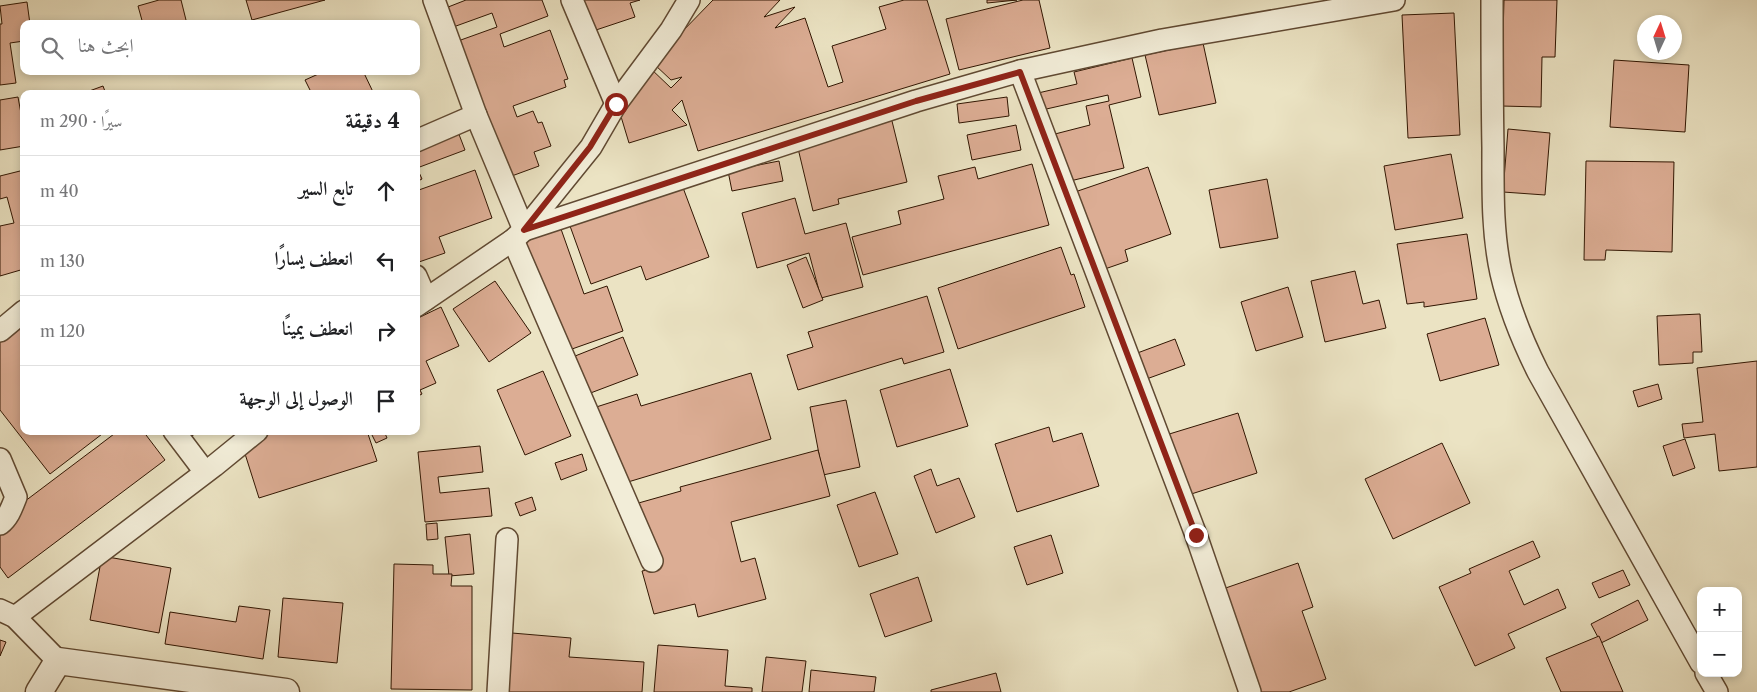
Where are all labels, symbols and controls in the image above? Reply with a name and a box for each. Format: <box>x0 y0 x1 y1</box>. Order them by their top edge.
north arrow <box>1637 15 1682 60</box>
search box <box>20 20 420 75</box>
icon: search <box>38 34 66 62</box>
text: ابحث هنا <box>78 34 134 57</box>
route start <box>605 93 628 116</box>
text: 4 دقيقة <box>346 108 400 133</box>
text: سيرًا · 290 m <box>40 111 122 131</box>
text: تابع السير <box>299 177 353 200</box>
icon: ahead <box>372 177 400 205</box>
text: 40 m <box>40 181 79 201</box>
text: انعطف يسارًا <box>274 247 353 270</box>
icon: left <box>372 247 400 275</box>
text: 130 m <box>40 251 85 271</box>
text: انعطف يمينًا <box>282 317 353 340</box>
icon: right <box>372 317 400 345</box>
text: 120 m <box>40 321 85 341</box>
text: الوصول إلى الوجهة <box>239 387 353 410</box>
icon: arrive <box>372 387 400 415</box>
route end <box>1185 524 1208 547</box>
map controls <box>1697 587 1742 677</box>
button: + <box>1697 587 1742 632</box>
button: − <box>1697 632 1742 677</box>

